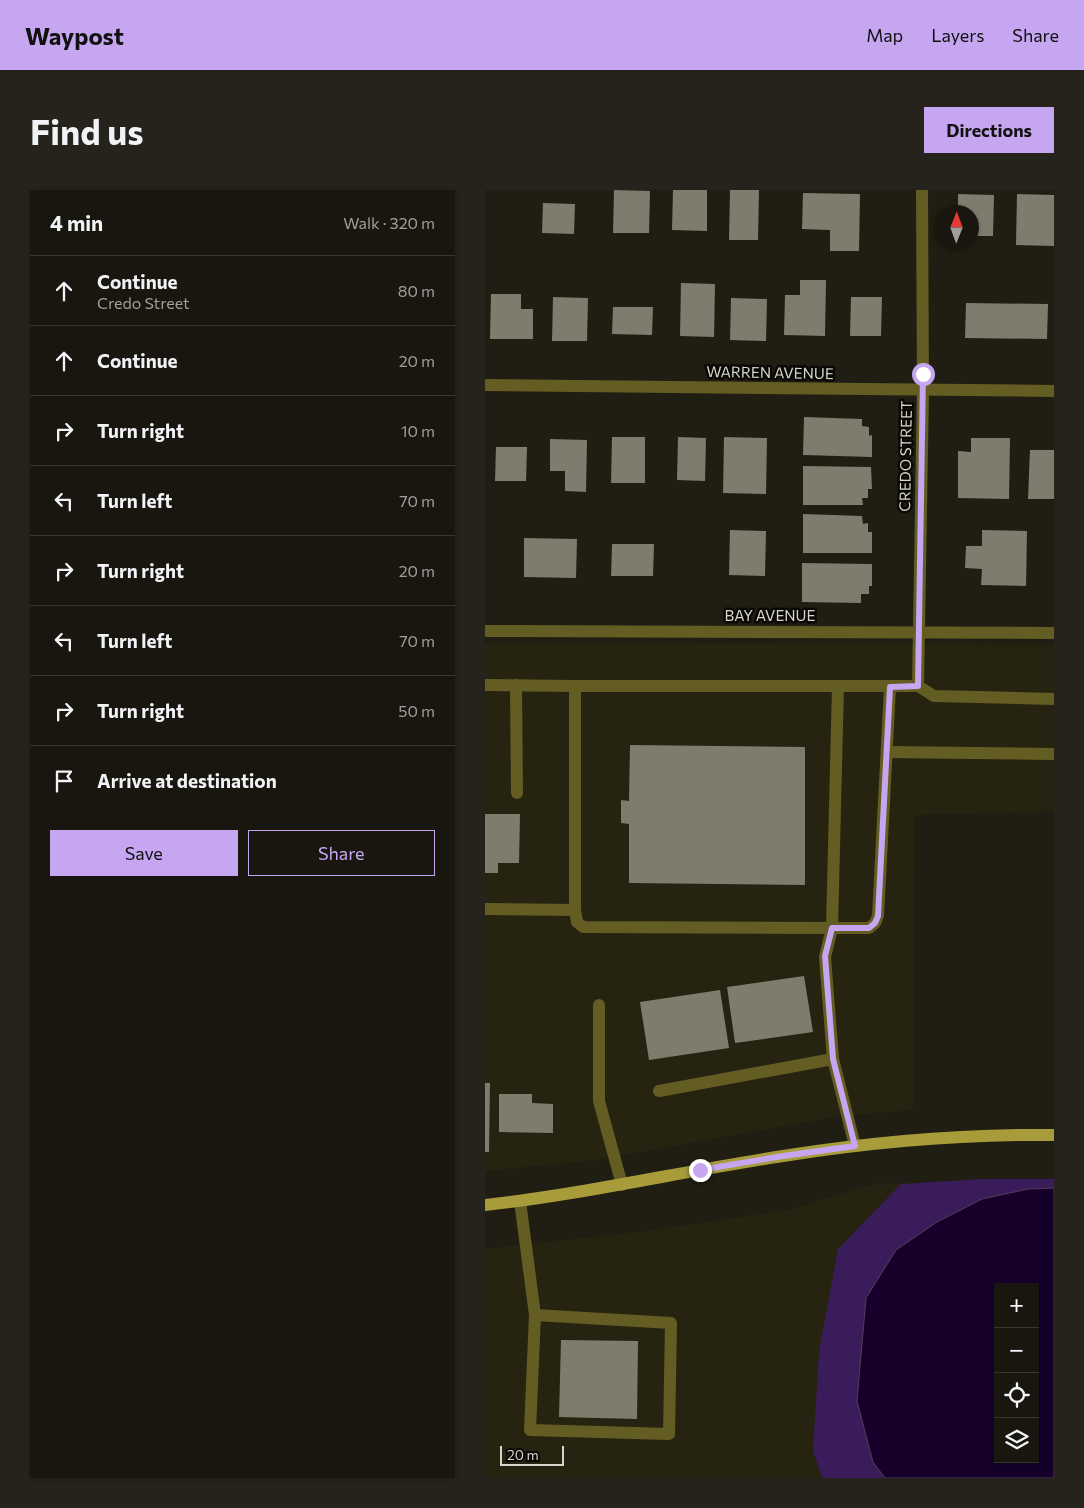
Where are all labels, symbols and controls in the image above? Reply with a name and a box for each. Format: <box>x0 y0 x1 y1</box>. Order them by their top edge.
text: Waypost <box>25 21 124 50</box>
text: Map <box>866 24 903 46</box>
text: Layers <box>931 24 984 46</box>
text: Share <box>1012 24 1059 46</box>
button: Directions <box>924 107 1054 153</box>
text: Find us <box>30 109 144 152</box>
north arrow <box>934 205 979 250</box>
text: 4 min <box>50 210 103 235</box>
text: Walk · 320 m <box>343 213 435 232</box>
text: Continue <box>97 270 177 293</box>
icon: ahead <box>50 277 78 305</box>
text: 80 m <box>398 281 435 300</box>
text: Credo Street <box>97 293 190 312</box>
icon: ahead <box>50 347 78 375</box>
text: Continue <box>97 349 177 372</box>
text: 20 m <box>399 351 435 370</box>
street label: WARREN AVENUE <box>706 362 834 382</box>
route start <box>912 363 935 386</box>
street label: CREDO STREET <box>895 400 915 512</box>
icon: right <box>50 417 78 445</box>
text: Turn right <box>97 419 184 442</box>
text: 10 m <box>401 421 435 440</box>
icon: left <box>50 487 78 515</box>
text: Turn left <box>97 489 172 512</box>
text: 70 m <box>399 491 435 510</box>
icon: right <box>50 557 78 585</box>
text: Turn right <box>97 559 184 582</box>
text: 20 m <box>399 561 435 580</box>
street label: BAY AVENUE <box>725 606 816 624</box>
icon: left <box>50 627 78 655</box>
text: Turn left <box>97 629 172 652</box>
text: 70 m <box>399 631 435 650</box>
icon: right <box>50 697 78 725</box>
text: Turn right <box>97 699 184 722</box>
text: 50 m <box>398 701 435 720</box>
icon: arrive <box>50 767 78 795</box>
text: Arrive at destination <box>97 769 277 792</box>
button: Save <box>50 830 238 876</box>
button: Share <box>248 830 435 876</box>
route end <box>689 1159 712 1182</box>
map controls <box>994 1283 1039 1463</box>
button: + <box>994 1283 1039 1328</box>
button: − <box>994 1328 1039 1373</box>
button: locate <box>994 1373 1039 1418</box>
button: layers <box>994 1418 1039 1463</box>
scale bar <box>500 1443 564 1466</box>
text: 20 m <box>507 1446 539 1463</box>

